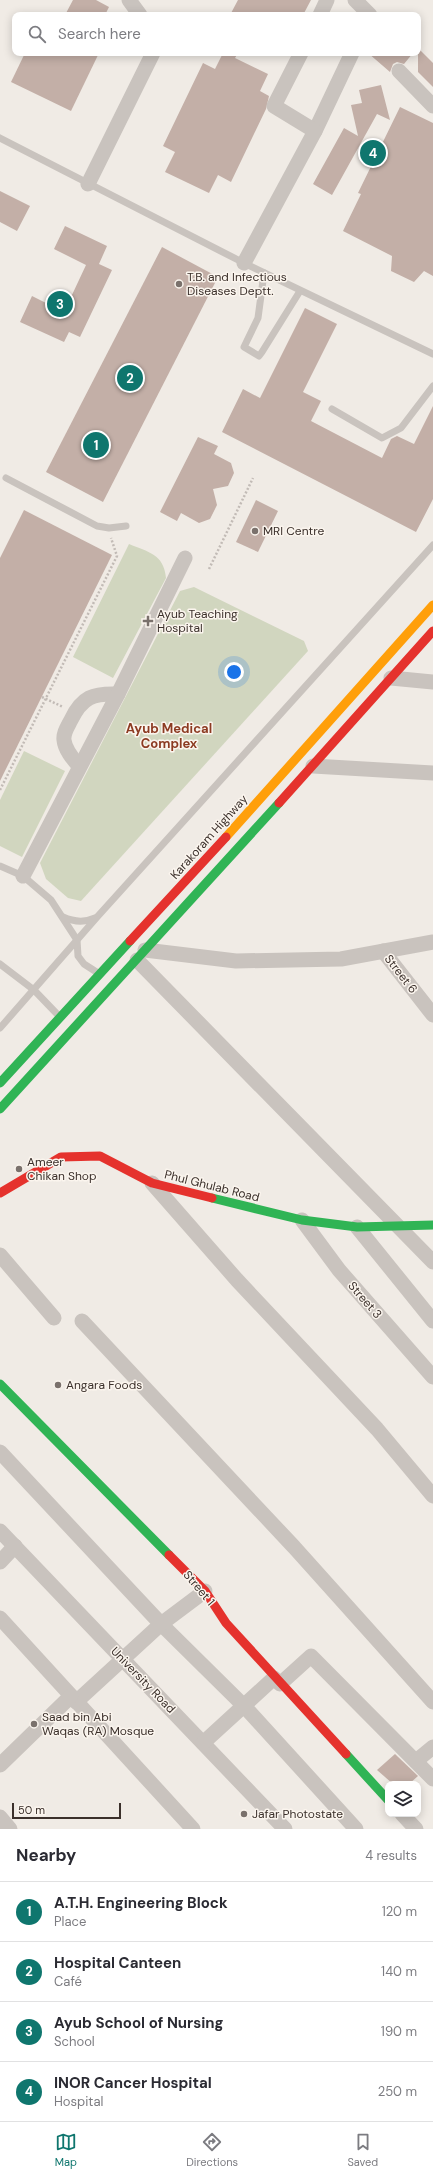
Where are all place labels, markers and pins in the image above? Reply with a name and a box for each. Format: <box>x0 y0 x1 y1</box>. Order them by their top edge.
pin: 4 <box>360 138 386 168</box>
place label: T.B. and Infectious Diseases Deptt. <box>187 269 287 299</box>
marker: T.B. and Infectious Diseases Deptt. <box>174 279 184 289</box>
pin: 3 <box>47 289 73 319</box>
pin: 2 <box>117 363 143 393</box>
pin: 1 <box>83 430 109 460</box>
place label: MRI Centre <box>263 523 324 539</box>
marker: MRI Centre <box>250 526 260 536</box>
place label: Ayub Teaching Hospital <box>157 606 238 636</box>
marker: Ayub Teaching Hospital <box>142 615 154 627</box>
place label: Ameer Chikan Shop <box>27 1154 96 1184</box>
marker: Ameer Chikan Shop <box>14 1164 24 1174</box>
place label: Angara Foods <box>66 1377 142 1393</box>
marker: Angara Foods <box>53 1380 63 1390</box>
place label: Saad bin Abi Waqas (RA) Mosque <box>42 1709 154 1739</box>
marker: Saad bin Abi Waqas (RA) Mosque <box>29 1719 39 1729</box>
place label: Jafar Photostate <box>252 1806 343 1822</box>
marker: Jafar Photostate <box>239 1809 249 1819</box>

